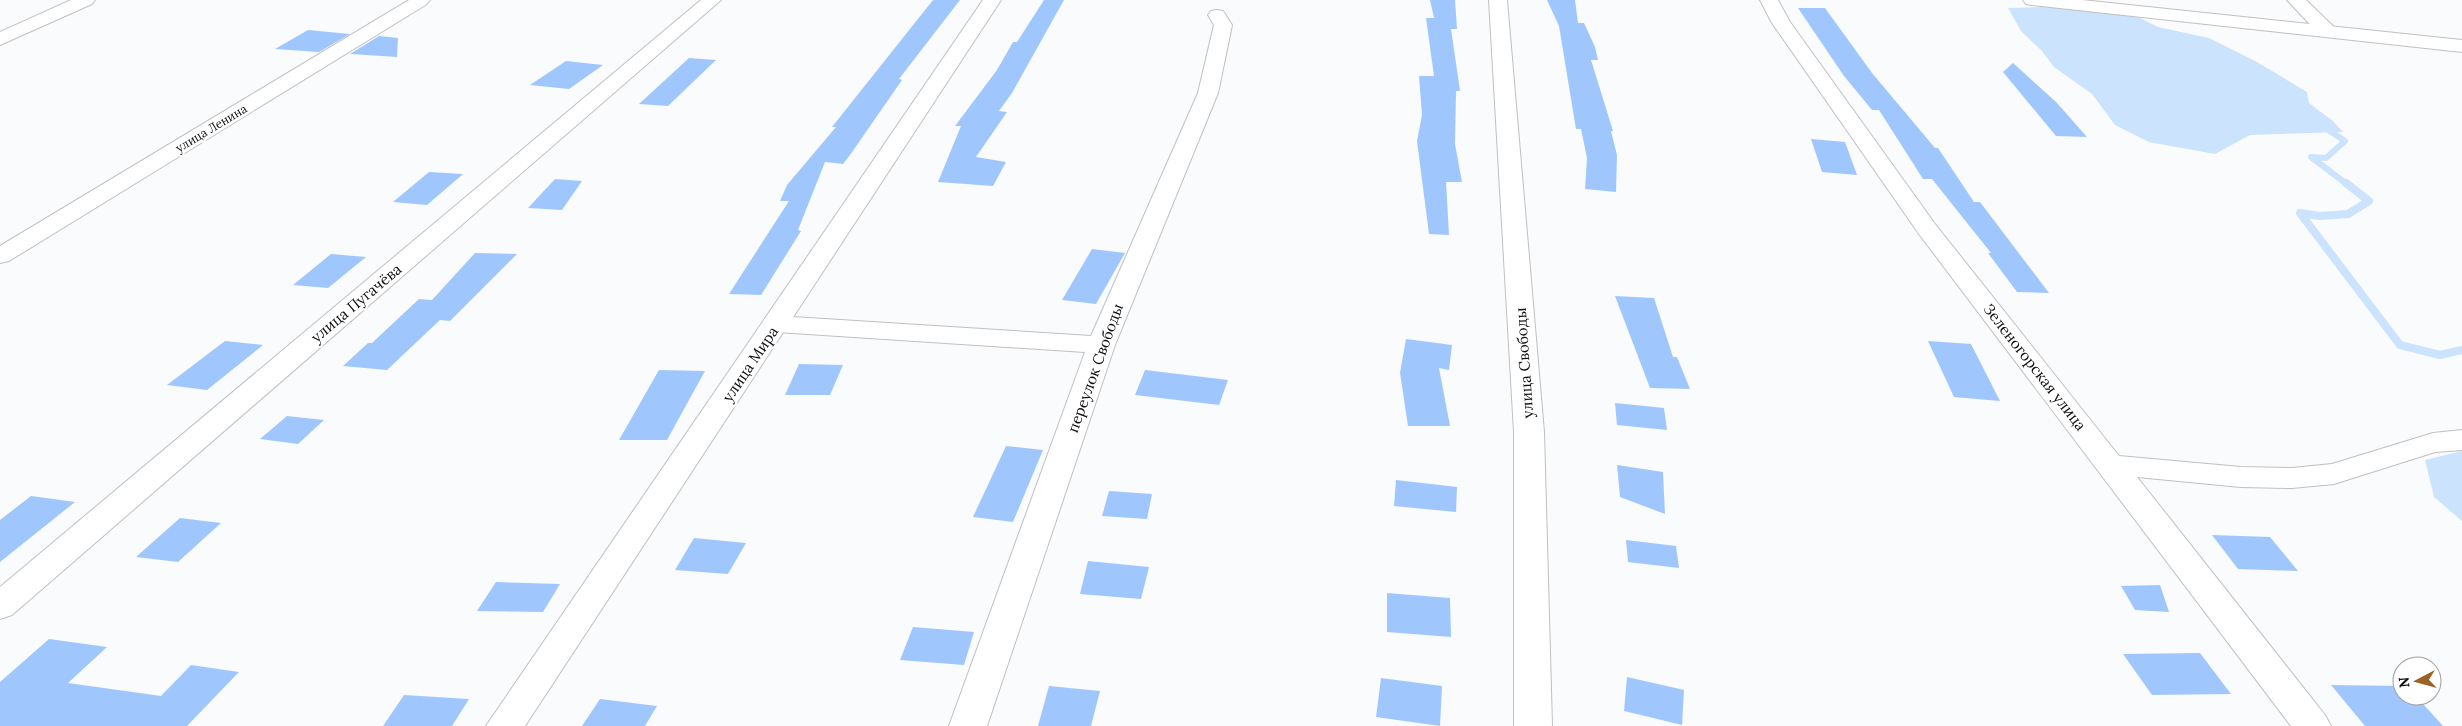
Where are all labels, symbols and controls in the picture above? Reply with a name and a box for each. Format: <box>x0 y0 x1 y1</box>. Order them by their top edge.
street label: улица Ленина <box>172 101 250 155</box>
street label: улица Пугачёва <box>307 259 405 346</box>
street label: Зеленогорская улица <box>1980 300 2091 434</box>
street label: переулок Свободы <box>1063 301 1127 435</box>
street label: улица Свободы <box>1511 307 1537 419</box>
street label: улица Мира <box>718 322 782 405</box>
north arrow <box>2392 656 2442 706</box>
text: N <box>2395 676 2414 689</box>

